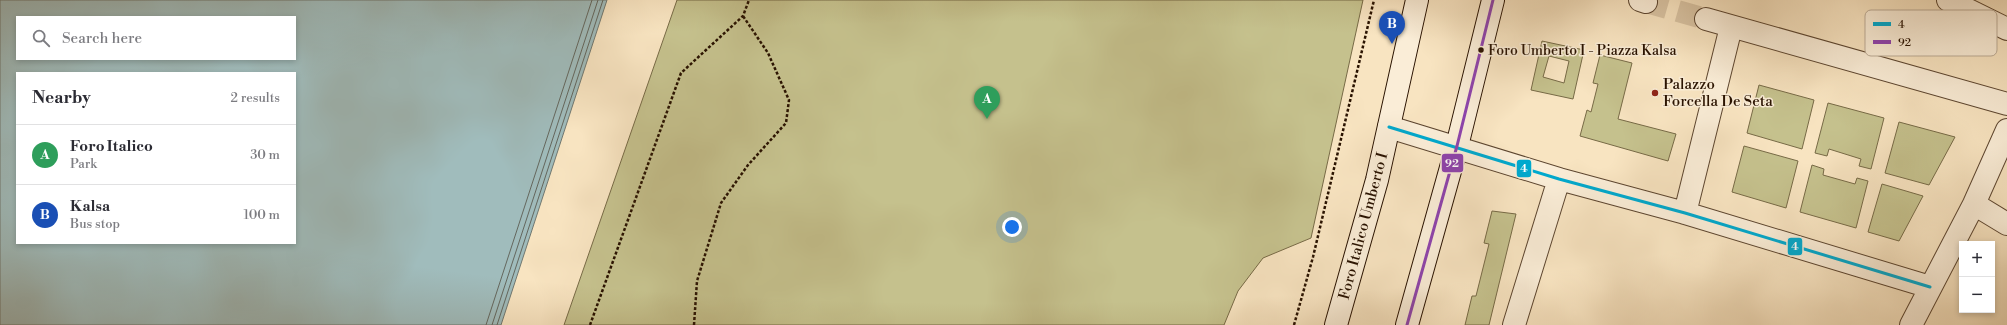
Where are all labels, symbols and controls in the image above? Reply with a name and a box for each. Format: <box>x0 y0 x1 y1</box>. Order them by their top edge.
legend <box>1865 10 1997 56</box>
pin: B <box>1379 11 1405 44</box>
search box <box>16 16 296 60</box>
text: 4 <box>1898 18 1905 32</box>
icon: search <box>30 27 52 49</box>
text: Search here <box>62 29 142 48</box>
text: 92 <box>1898 36 1911 50</box>
place label: Foro Umberto I - Piazza Kalsa <box>1488 42 1677 60</box>
marker: Foro Umberto I - Piazza Kalsa <box>1476 45 1486 55</box>
place label: Palazzo Forcella De Seta <box>1663 75 1773 111</box>
pin: A <box>974 86 1000 119</box>
text: Nearby <box>32 87 91 109</box>
marker: Palazzo Forcella De Seta <box>1650 88 1660 98</box>
text: 2 results <box>231 90 280 106</box>
text: Foro Italico <box>70 137 153 156</box>
text: A <box>40 147 50 163</box>
text: 30 m <box>250 147 280 163</box>
street label: Foro Italico Umberto I <box>1335 150 1392 302</box>
line badge: 92 <box>1441 153 1464 173</box>
text: Park <box>70 156 97 172</box>
text: 92 <box>1445 157 1459 171</box>
line badge: 4 <box>1516 159 1532 178</box>
text: 4 <box>1520 162 1528 176</box>
text: Kalsa <box>70 197 110 216</box>
text: B <box>40 207 50 223</box>
text: 100 m <box>244 207 280 223</box>
text: Bus stop <box>70 216 120 232</box>
your location <box>1002 217 1022 237</box>
line badge: 4 <box>1787 237 1803 256</box>
text: 4 <box>1791 240 1799 254</box>
map controls <box>1959 241 1995 313</box>
button: + <box>1959 241 1995 277</box>
button: − <box>1959 277 1995 313</box>

